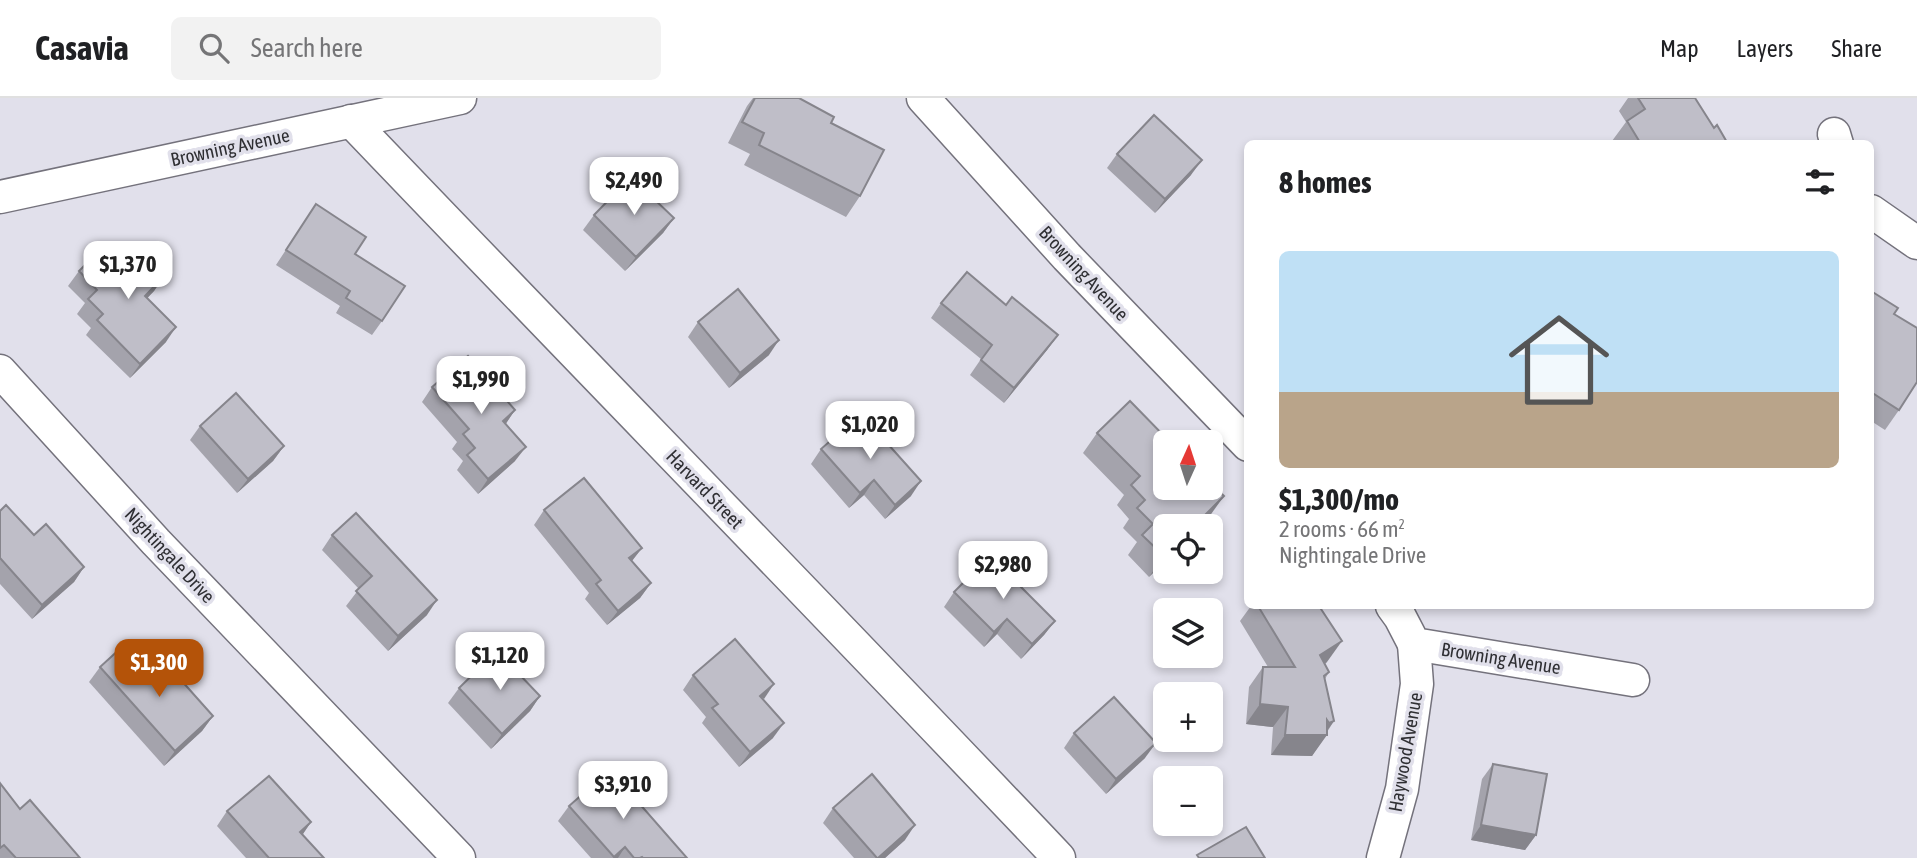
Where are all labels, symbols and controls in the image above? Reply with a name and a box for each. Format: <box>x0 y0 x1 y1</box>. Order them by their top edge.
search box <box>171 17 661 80</box>
text: Casavia <box>35 29 129 67</box>
icon: search <box>195 29 233 67</box>
text: Search here <box>251 33 363 63</box>
text: Map <box>1660 35 1699 62</box>
text: Layers <box>1737 35 1793 62</box>
text: Share <box>1831 35 1882 62</box>
street label: Browning Avenue <box>169 124 291 170</box>
pin: $2,490 <box>577 158 691 217</box>
icon: filters <box>1801 163 1839 201</box>
text: 8 homes <box>1279 165 1372 199</box>
text: $2,490 <box>606 167 663 193</box>
street label: Browning Avenue <box>1035 221 1133 325</box>
pin: $1,370 <box>71 242 185 301</box>
text: $1,370 <box>100 251 157 277</box>
icon: home <box>1496 297 1622 423</box>
pin: $1,990 <box>424 356 538 416</box>
text: $1,990 <box>453 366 510 392</box>
pin: $1,020 <box>813 402 927 461</box>
text: $1,020 <box>842 411 899 437</box>
north arrow <box>1153 430 1223 500</box>
map controls <box>1153 430 1223 836</box>
street label: Harvard Street <box>662 445 748 533</box>
text: $1,300/mo <box>1279 482 1399 516</box>
street label: Nightingale Drive <box>120 503 220 607</box>
button: locate <box>1153 514 1223 584</box>
text: 2 rooms · 66 m² <box>1279 516 1405 542</box>
pin: $2,980 <box>946 542 1060 601</box>
text: Nightingale Drive <box>1279 542 1426 568</box>
text: $2,980 <box>975 551 1032 577</box>
button: layers <box>1153 598 1223 668</box>
pin: $1,120 <box>443 632 557 692</box>
street label: Browning Avenue <box>1440 638 1562 678</box>
pin: $1,300 <box>102 640 216 699</box>
text: $1,120 <box>472 642 529 668</box>
text: $1,300 <box>131 649 188 675</box>
button: + <box>1153 682 1223 752</box>
street label: Haywood Avenue <box>1384 691 1426 813</box>
pin: $3,910 <box>566 762 680 821</box>
button: − <box>1153 766 1223 836</box>
text: $3,910 <box>595 771 652 797</box>

